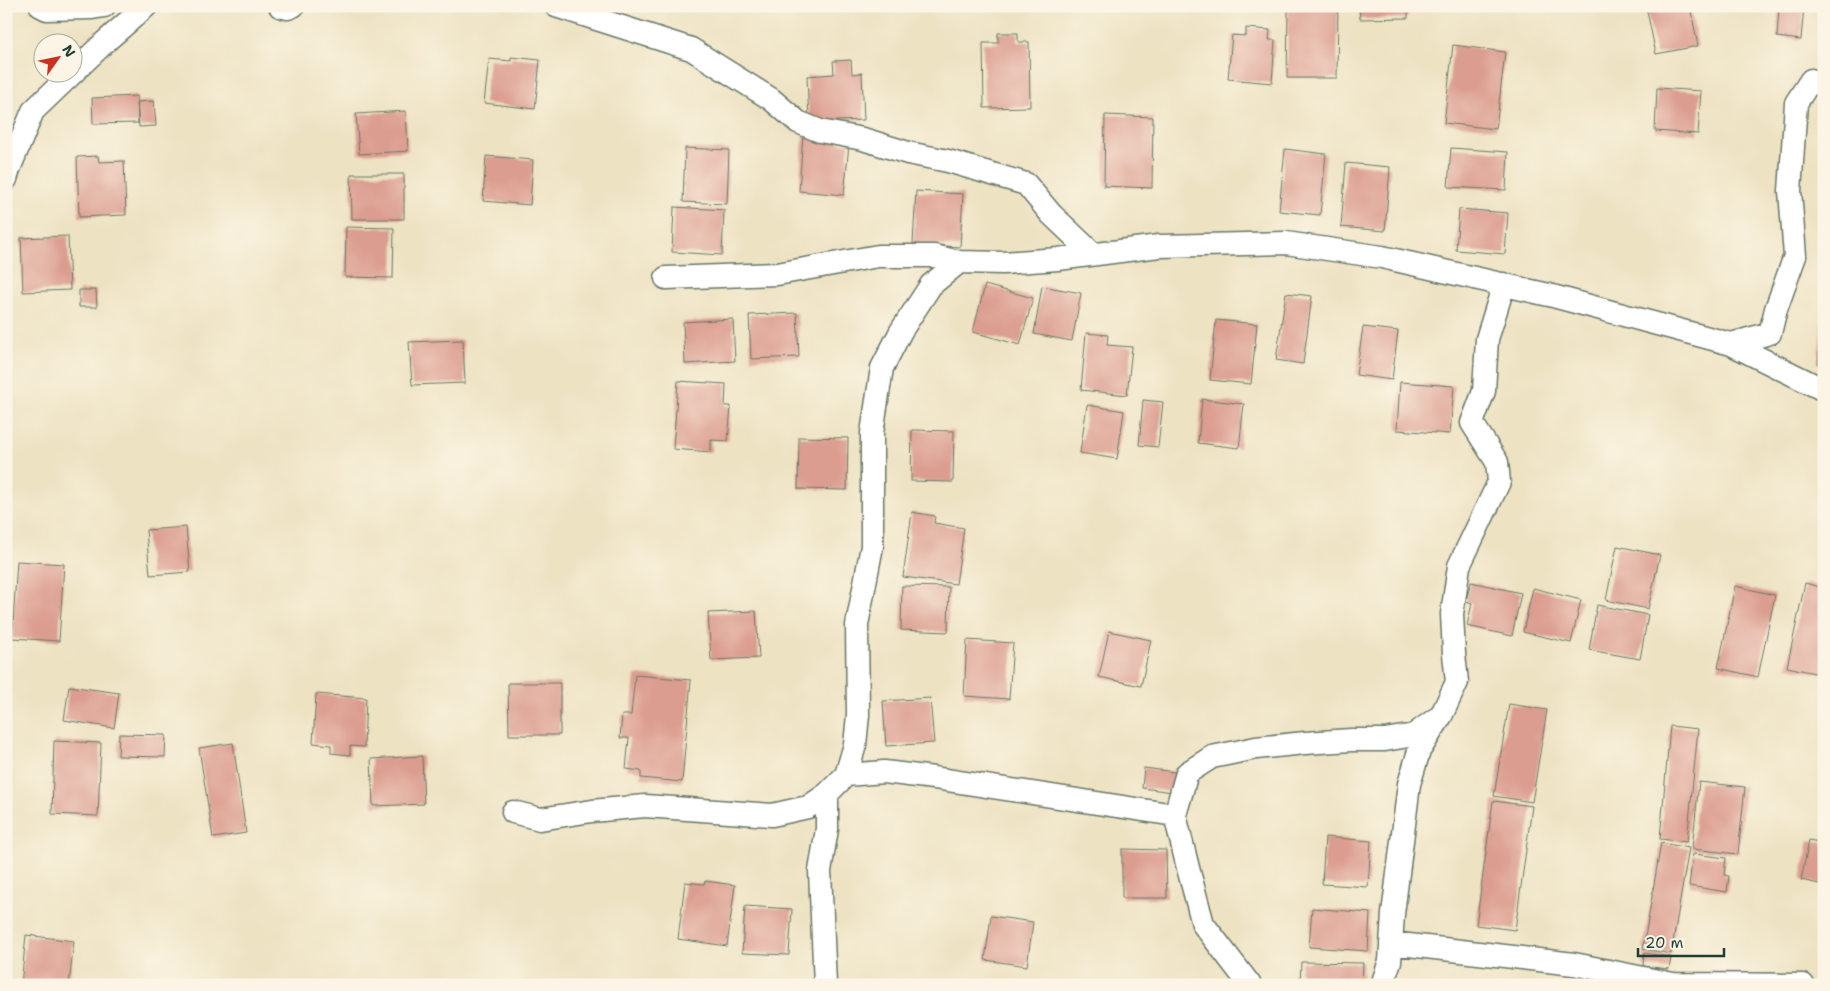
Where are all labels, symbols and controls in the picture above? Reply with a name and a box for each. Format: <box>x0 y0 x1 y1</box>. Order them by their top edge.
north arrow <box>32 32 82 82</box>
text: N <box>58 41 79 60</box>
scale bar <box>1638 926 1724 958</box>
text: 20 m <box>1645 933 1684 953</box>

